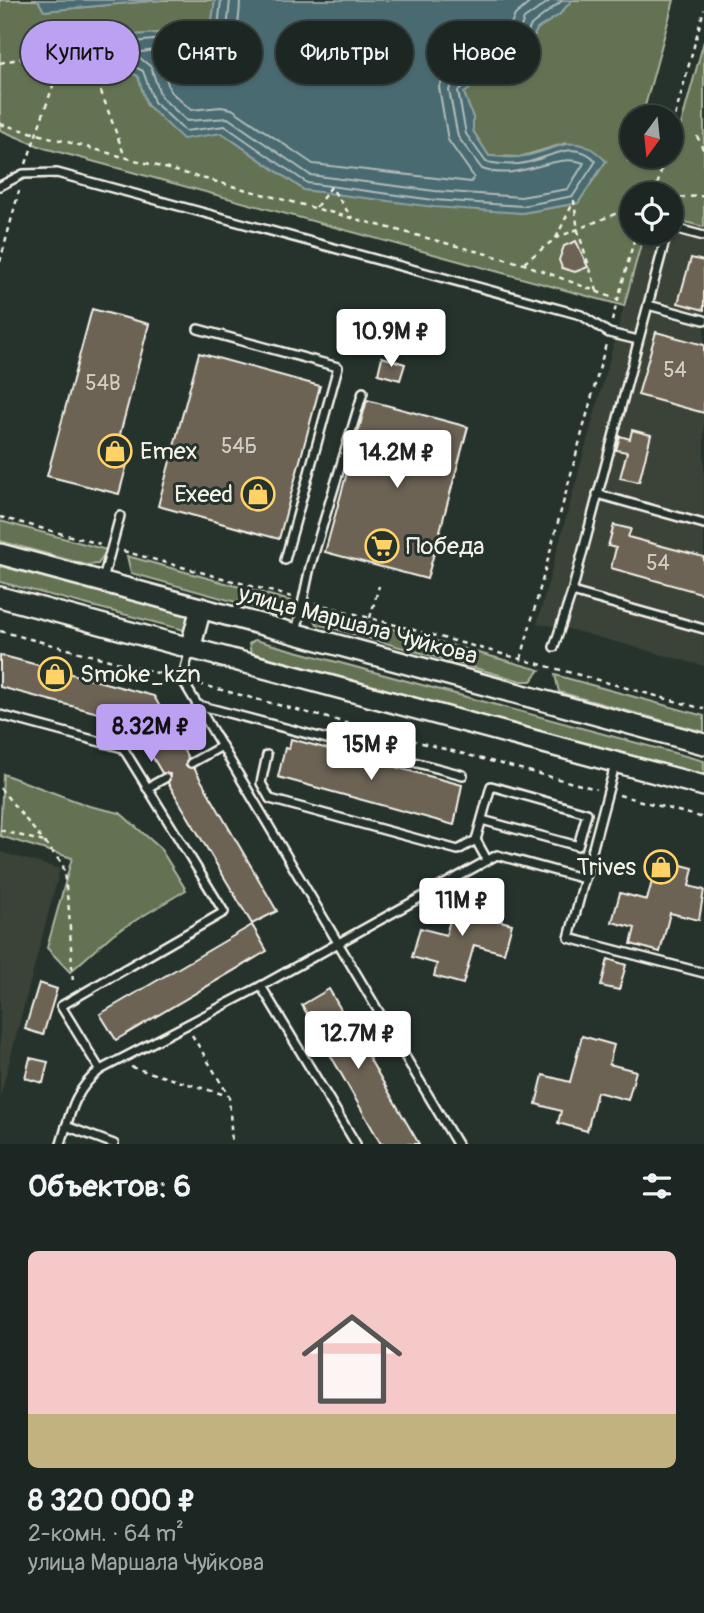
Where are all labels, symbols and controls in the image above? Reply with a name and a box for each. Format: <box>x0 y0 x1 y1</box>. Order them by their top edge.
chip: Купить <box>21 21 139 84</box>
chip: Снять <box>153 21 262 84</box>
chip: Фильтры <box>276 21 413 84</box>
chip: Новое <box>427 21 540 84</box>
north arrow <box>620 105 682 168</box>
map controls <box>620 105 683 245</box>
button: locate <box>620 182 683 245</box>
pin: 10.9M ₽ <box>326 310 456 369</box>
text: 10.9M ₽ <box>353 317 429 346</box>
house number: 54 <box>663 357 687 384</box>
house number: 54В <box>85 370 121 397</box>
pin: 14.2M ₽ <box>332 430 462 490</box>
shop icon: Emex <box>96 432 134 470</box>
house number: 54Б <box>221 433 257 460</box>
place label: Emex <box>140 437 198 466</box>
text: 14.2M ₽ <box>359 438 435 467</box>
shop icon: Exeed <box>239 475 277 513</box>
place label: Exeed <box>174 480 233 509</box>
supermarket icon: Победа <box>363 527 401 565</box>
place label: Победа <box>406 532 484 561</box>
house number: 54 <box>646 550 670 577</box>
street label: улица Маршала Чуйкова <box>234 579 481 671</box>
shop icon: Smoke_kzn <box>36 655 74 693</box>
place label: Smoke_kzn <box>80 660 201 689</box>
pin: 8.32M ₽ <box>86 704 216 764</box>
text: 8.32M ₽ <box>112 712 190 741</box>
pin: 15M ₽ <box>322 722 420 782</box>
text: 15M ₽ <box>343 730 399 759</box>
shop icon: Trives <box>642 848 680 886</box>
place label: Trives <box>576 853 636 882</box>
pin: 11M ₽ <box>413 878 511 938</box>
text: 11M ₽ <box>435 886 489 915</box>
pin: 12.7M ₽ <box>293 1012 423 1071</box>
text: 12.7M ₽ <box>321 1019 395 1048</box>
icon: filters <box>638 1167 676 1205</box>
text: Объектов: 6 <box>28 1168 191 1205</box>
icon: home <box>289 1296 415 1422</box>
text: 8 320 000 ₽ <box>28 1482 196 1519</box>
text: 2-комн. · 64 m² <box>28 1519 184 1548</box>
text: улица Маршала Чуйкова <box>28 1548 264 1577</box>

